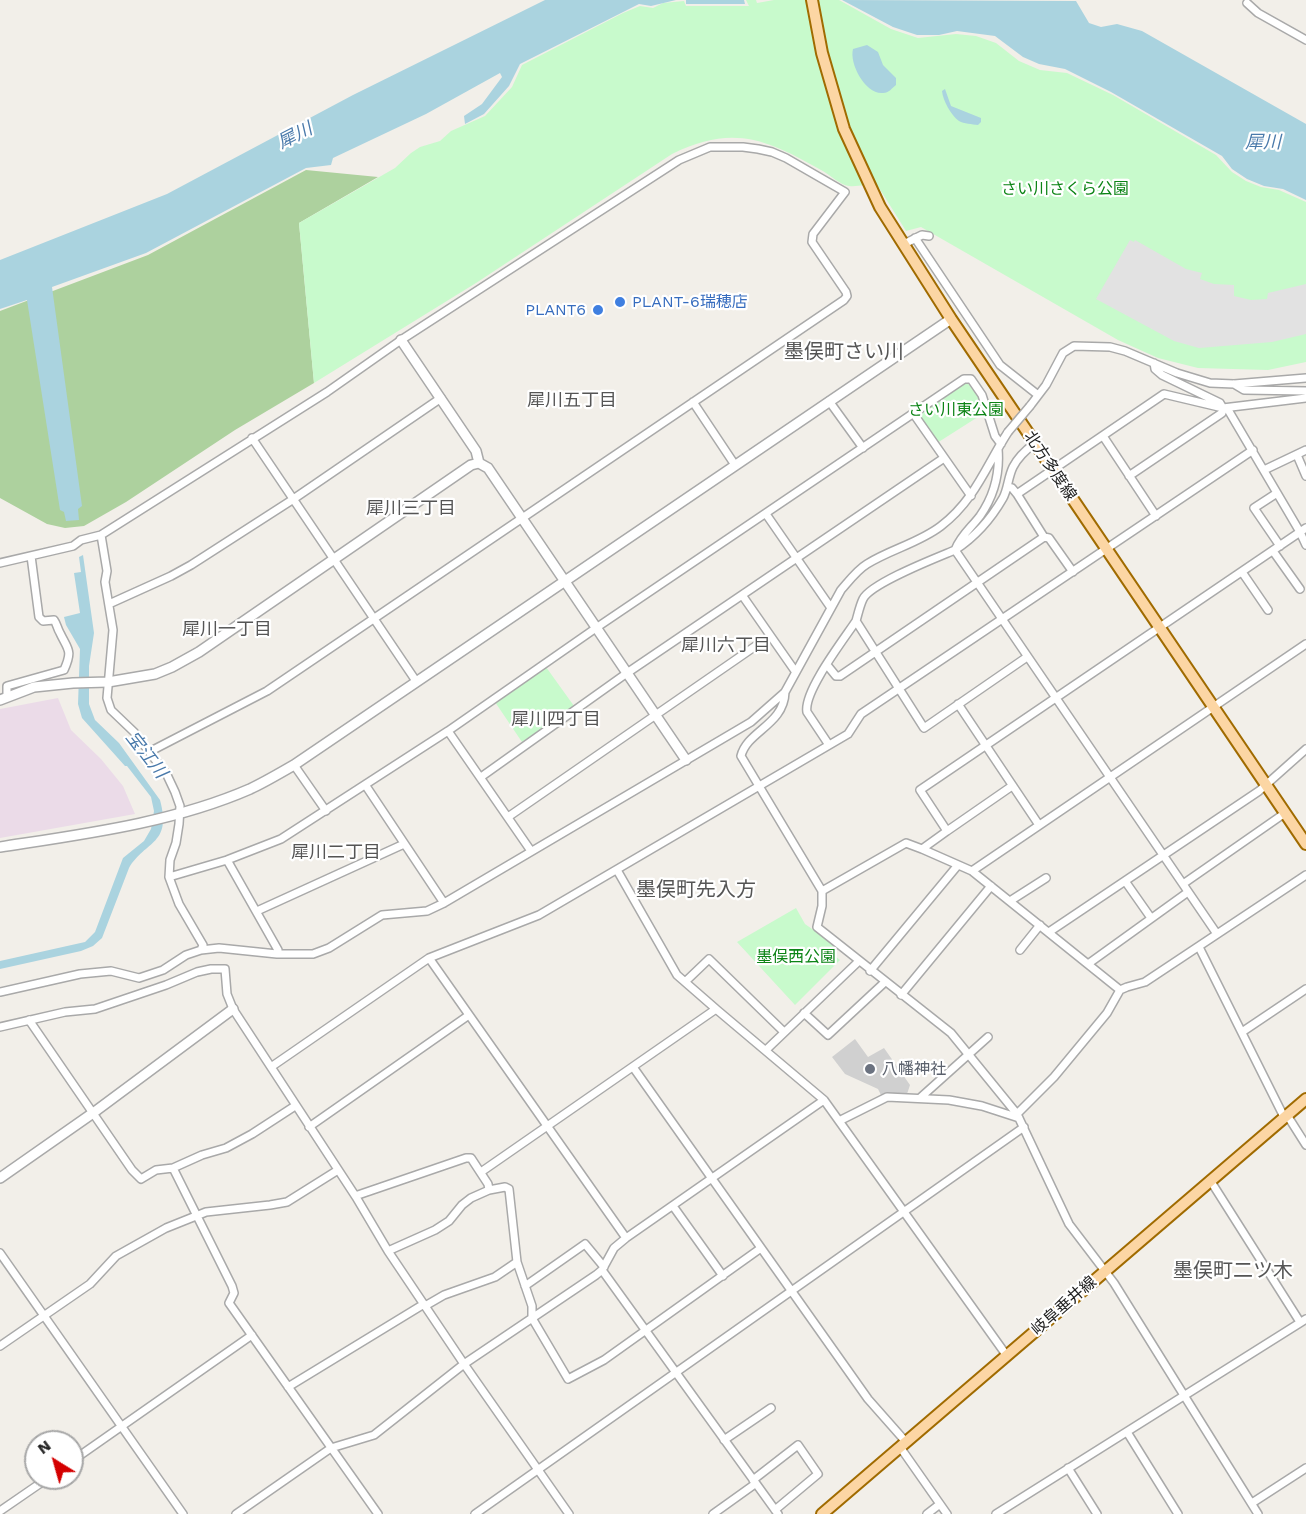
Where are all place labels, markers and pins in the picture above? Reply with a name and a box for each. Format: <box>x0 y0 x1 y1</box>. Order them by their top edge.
place label: PLANT-6瑞穂店 <box>632 292 748 312</box>
marker: PLANT-6瑞穂店 <box>613 295 627 309</box>
place label: PLANT6 <box>525 300 586 320</box>
marker: PLANT6 <box>591 303 605 317</box>
place label: 八幡神社 <box>882 1059 946 1079</box>
marker: 八幡神社 <box>863 1062 877 1076</box>

